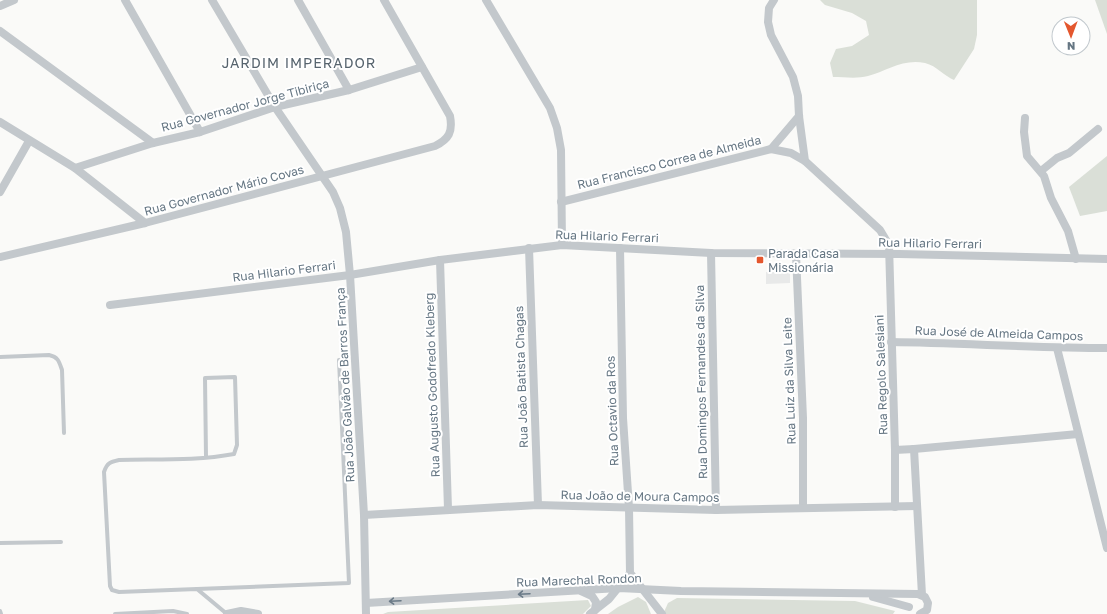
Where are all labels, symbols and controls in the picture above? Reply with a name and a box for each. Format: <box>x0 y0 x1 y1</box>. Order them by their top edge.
north arrow <box>1051 16 1091 56</box>
text: N <box>1067 40 1075 53</box>
district label: JARDIM IMPERADOR <box>222 54 376 71</box>
street label: Rua Governador Jorge Tibiriça <box>159 75 331 135</box>
street label: Rua Francisco Correa de Almeida <box>576 132 762 192</box>
street label: Rua Governador Mário Covas <box>142 161 306 219</box>
street label: Rua Hilario Ferrari <box>555 227 659 245</box>
street label: Rua Hilario Ferrari <box>878 235 982 251</box>
place label: Parada Casa Missionária <box>768 246 839 275</box>
marker: Parada Casa Missionária <box>755 255 765 265</box>
street label: Rua Hilario Ferrari <box>232 257 336 285</box>
street label: Rua Domingos Fernandes da Silva <box>692 285 710 479</box>
street label: Rua João Galvão de Barros França <box>332 287 358 483</box>
street label: Rua Augusto Godofredo Kleberg <box>421 292 443 478</box>
street label: Rua João Batista Chagas <box>511 306 531 448</box>
street label: Rua Regolo Salesiani <box>871 314 891 436</box>
street label: Rua Luiz da Silva Leite <box>779 317 799 445</box>
street label: Rua José de Almeida Campos <box>915 323 1083 343</box>
street label: Rua Octavio da Ros <box>603 355 621 467</box>
street label: Rua João de Moura Campos <box>560 487 720 505</box>
street label: Rua Marechal Rondon <box>516 570 642 590</box>
one-way arrow <box>518 590 531 598</box>
one-way arrow <box>389 598 402 605</box>

